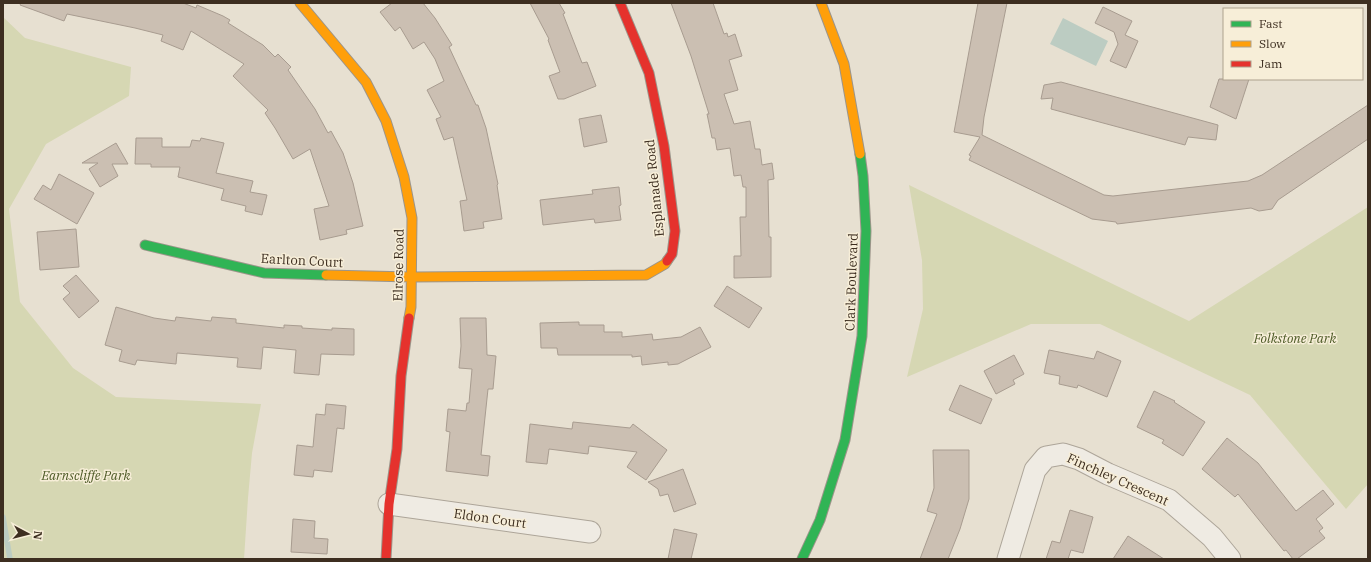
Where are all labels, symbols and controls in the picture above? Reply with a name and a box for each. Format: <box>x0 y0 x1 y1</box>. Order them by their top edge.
legend <box>1223 8 1363 80</box>
text: Fast <box>1259 16 1283 31</box>
text: Slow <box>1259 36 1286 51</box>
text: Jam <box>1259 56 1283 71</box>
street label: Esplanade Road <box>641 138 668 238</box>
street label: Elrose Road <box>389 228 408 301</box>
street label: Clark Boulevard <box>841 233 862 331</box>
street label: Earlton Court <box>260 250 344 271</box>
park label: Folkstone Park <box>1253 330 1336 347</box>
street label: Finchley Crescent <box>1064 449 1172 510</box>
park label: Earnscliffe Park <box>41 467 131 484</box>
street label: Eldon Court <box>453 505 528 532</box>
north arrow <box>8 514 48 554</box>
text: N <box>30 530 45 541</box>

